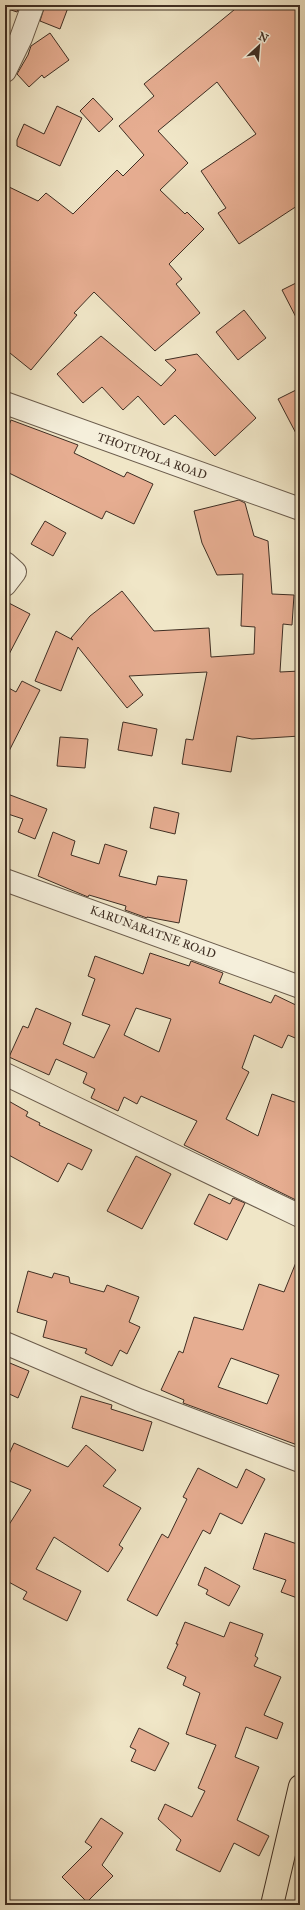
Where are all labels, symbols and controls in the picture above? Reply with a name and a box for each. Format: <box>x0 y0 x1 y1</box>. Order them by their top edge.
north arrow <box>239 26 279 66</box>
text: N <box>256 30 271 46</box>
street label: THOTUPOLA ROAD <box>95 430 209 482</box>
street label: KARUNARATNE ROAD <box>88 903 218 961</box>

